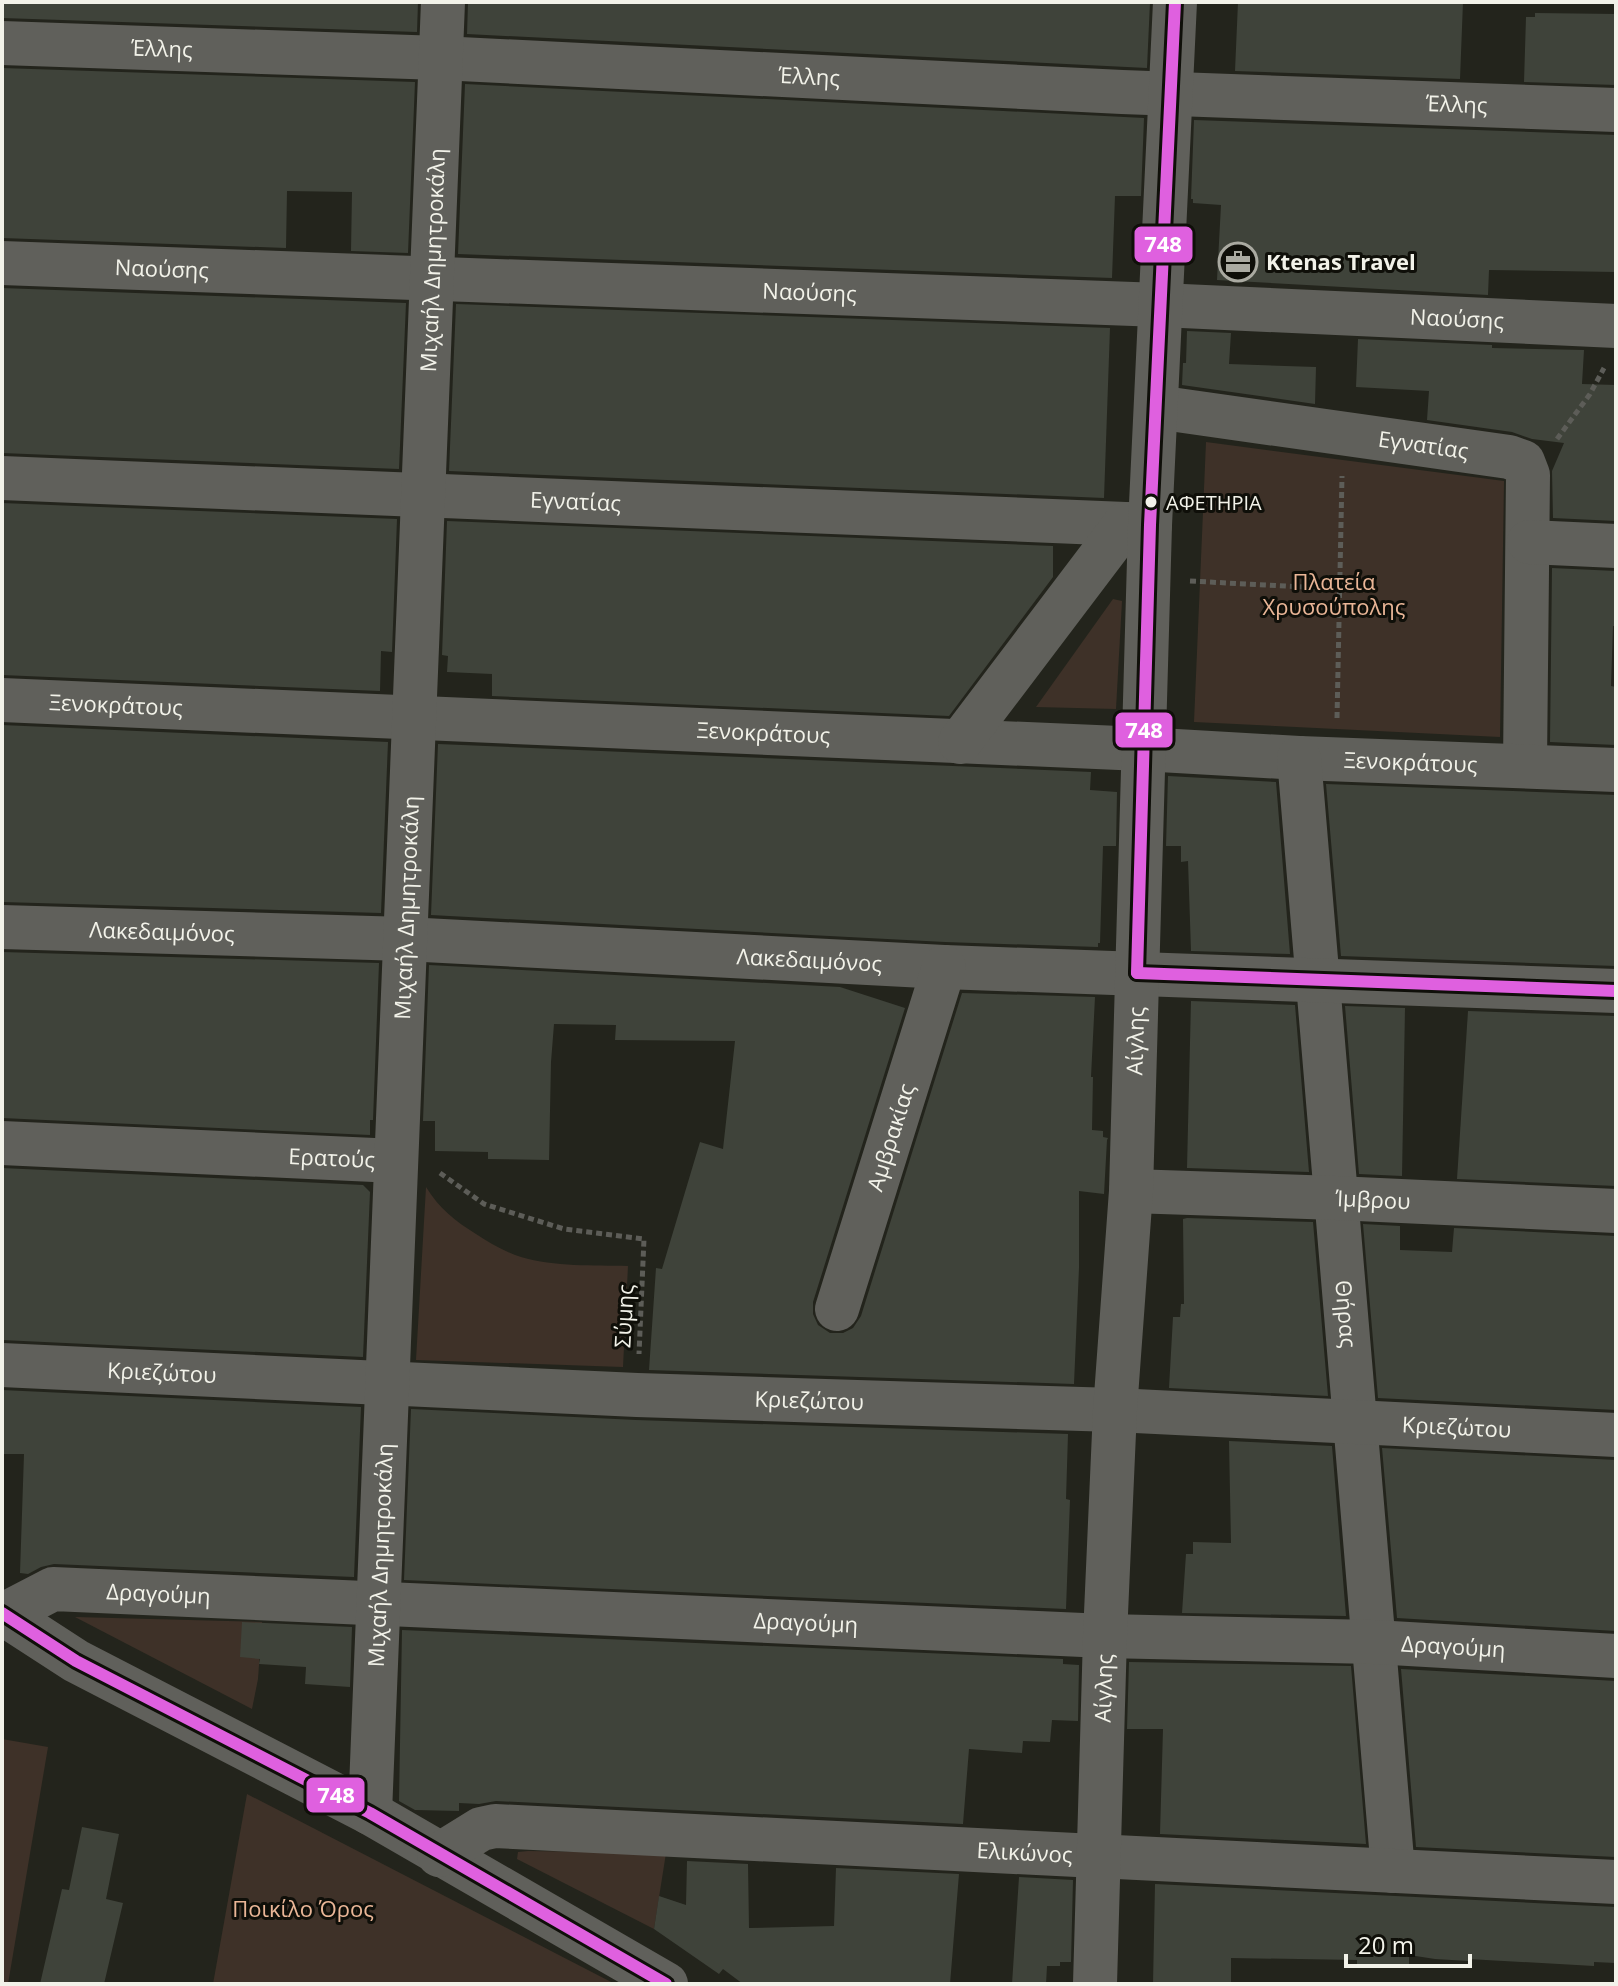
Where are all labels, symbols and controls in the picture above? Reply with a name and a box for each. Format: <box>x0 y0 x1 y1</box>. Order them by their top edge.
street label: Έλλης <box>130 31 194 64</box>
street label: Έλλης <box>777 59 841 92</box>
street label: Έλλης <box>1424 87 1488 119</box>
street label: Μιχαήλ Δημητροκάλη <box>412 148 451 373</box>
line badge: 748 <box>1133 225 1194 264</box>
text: 748 <box>1144 228 1182 258</box>
office icon: Ktenas Travel <box>1217 241 1259 283</box>
place label: Ktenas Travel <box>1266 246 1416 276</box>
street label: Ναούσης <box>114 251 210 285</box>
street label: Ναούσης <box>762 275 858 308</box>
street label: Ναούσης <box>1409 301 1505 335</box>
street label: Εγνατίας <box>1376 423 1471 465</box>
street label: Εγνατίας <box>530 484 622 517</box>
place label: ΑΦΕΤΗΡΙΑ <box>1166 489 1262 516</box>
marker: ΑΦΕΤΗΡΙΑ <box>1143 494 1159 510</box>
park label: Πλατεία Χρυσούπολης <box>1263 566 1406 621</box>
street label: Ξενοκράτους <box>48 686 184 722</box>
line badge: 748 <box>1114 711 1174 749</box>
street label: Ξενοκράτους <box>696 714 831 750</box>
text: 748 <box>1125 714 1163 744</box>
street label: Ξενοκράτους <box>1343 744 1478 779</box>
street label: Μιχαήλ Δημητροκάλη <box>386 795 425 1020</box>
street label: Λακεδαιμόνος <box>89 914 236 948</box>
street label: Λακεδαιμόνος <box>736 940 883 978</box>
street label: Αίγλης <box>1118 1006 1150 1076</box>
street label: Αμβρακίας <box>859 1079 921 1194</box>
street label: Ερατούς <box>288 1140 376 1174</box>
street label: Ίμβρου <box>1334 1182 1411 1215</box>
street label: Θήρας <box>1329 1279 1365 1349</box>
street label: Σύμης <box>606 1283 640 1348</box>
street label: Κριεζώτου <box>107 1354 217 1389</box>
street label: Κριεζώτου <box>754 1383 864 1416</box>
street label: Κριεζώτου <box>1401 1408 1512 1444</box>
street label: Μιχαήλ Δημητροκάλη <box>360 1443 399 1668</box>
street label: Δραγούμη <box>106 1575 211 1610</box>
street label: Δραγούμη <box>753 1604 859 1639</box>
street label: Δραγούμη <box>1400 1628 1506 1664</box>
street label: Αίγλης <box>1087 1653 1118 1723</box>
line badge: 748 <box>305 1776 366 1814</box>
text: 748 <box>317 1779 355 1809</box>
street label: Ελικώνος <box>976 1834 1074 1869</box>
park label: Ποικίλο Όρος <box>232 1893 374 1923</box>
scale bar <box>1346 1918 1470 1968</box>
text: 20 m <box>1358 1928 1414 1961</box>

